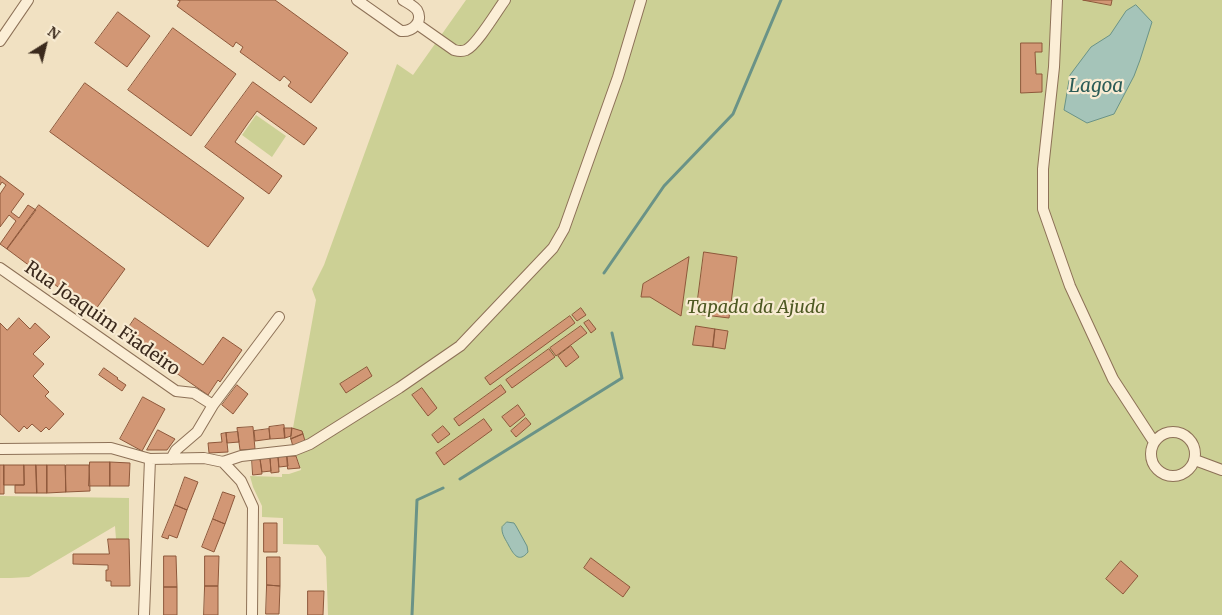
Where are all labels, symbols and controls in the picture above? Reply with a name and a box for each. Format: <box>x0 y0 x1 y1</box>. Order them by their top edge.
north arrow <box>20 20 70 70</box>
text: N <box>44 22 64 43</box>
water label: Lagoa <box>1069 76 1123 98</box>
street label: Rua Joaquim Fiadeiro <box>20 257 184 381</box>
park label: Tapada da Ajuda <box>687 297 825 319</box>

